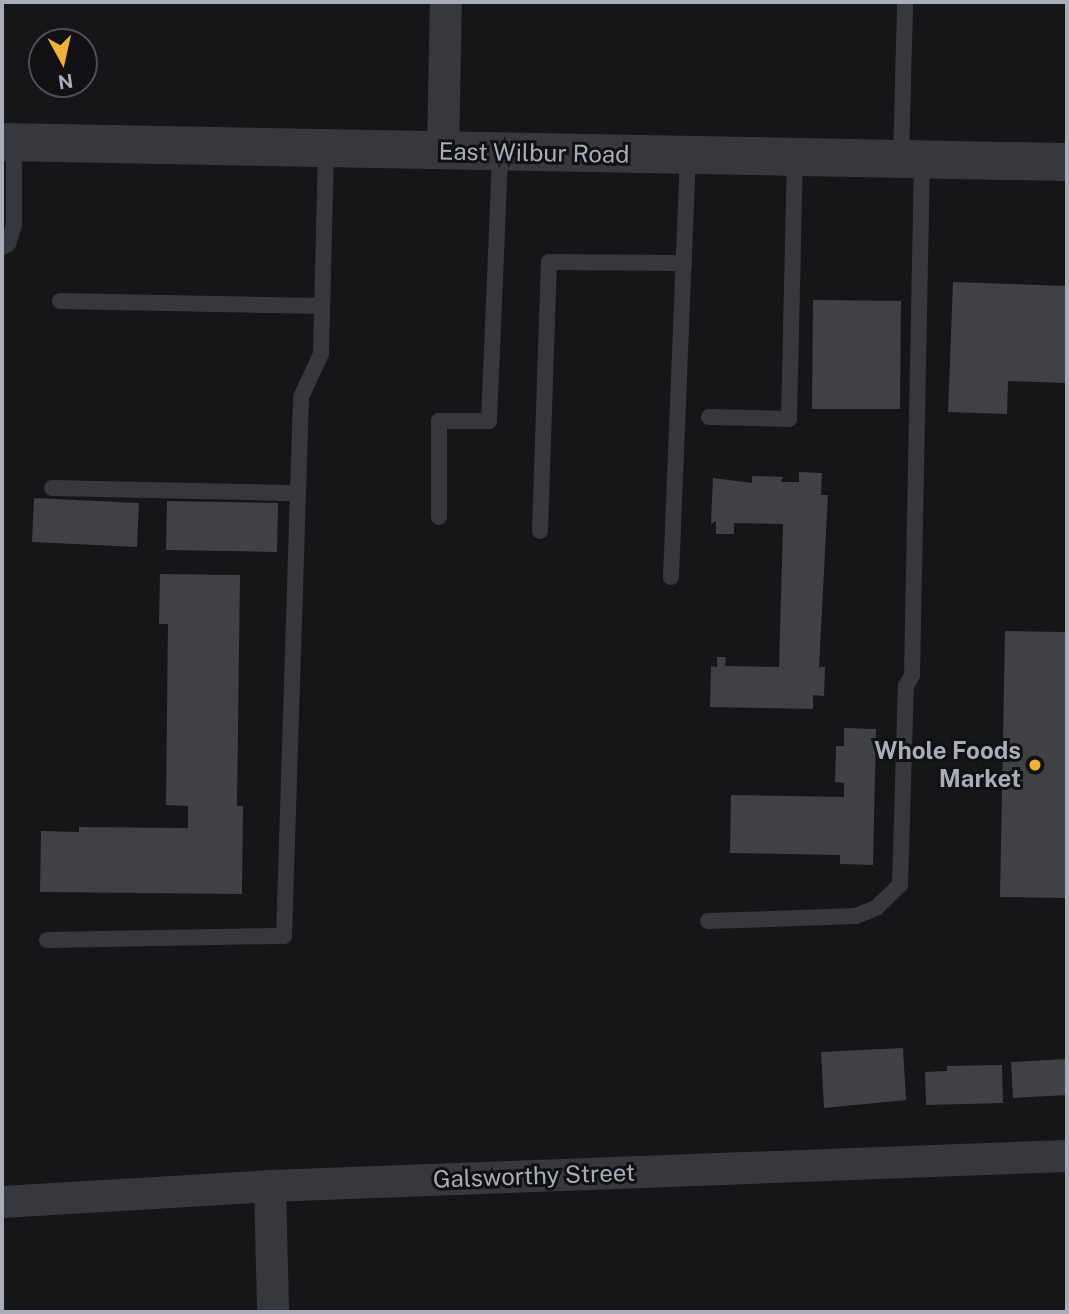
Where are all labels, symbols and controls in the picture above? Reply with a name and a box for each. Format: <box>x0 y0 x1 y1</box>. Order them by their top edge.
north arrow <box>28 28 98 98</box>
text: N <box>57 70 75 94</box>
street label: East Wilbur Road <box>438 137 630 169</box>
place label: Whole Foods Market <box>874 737 1021 793</box>
marker: Whole Foods Market <box>1027 757 1043 773</box>
street label: Galsworthy Street <box>432 1158 636 1194</box>

